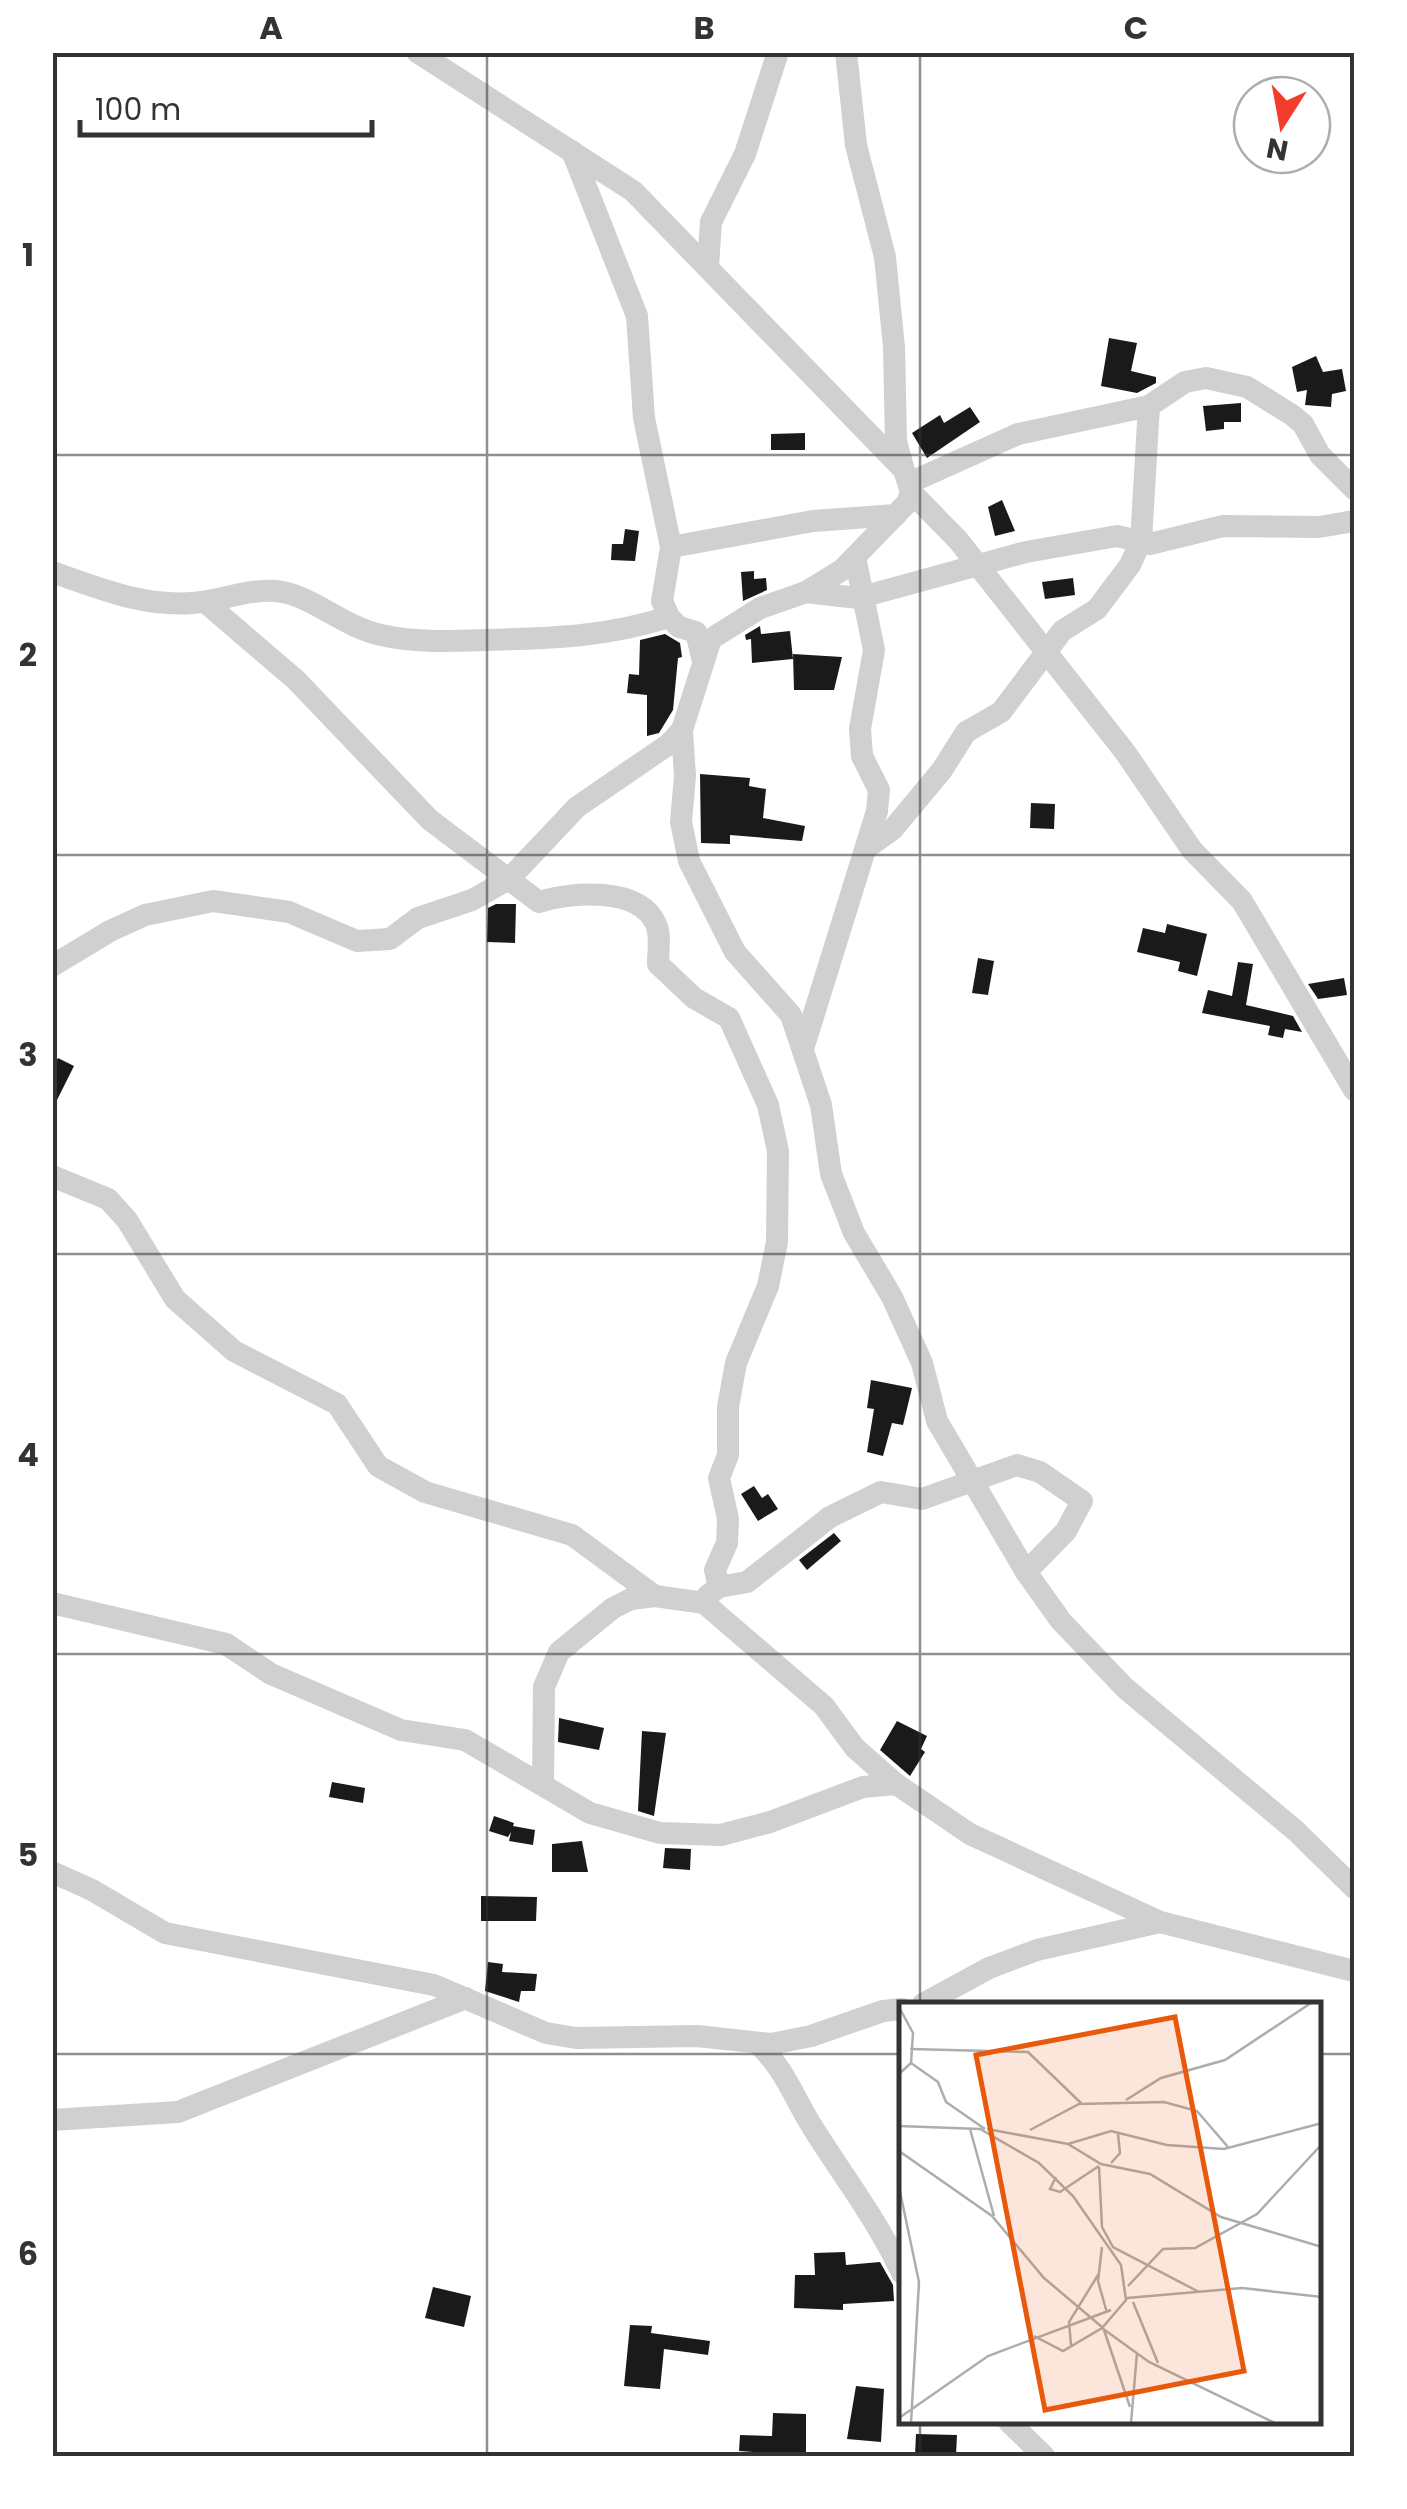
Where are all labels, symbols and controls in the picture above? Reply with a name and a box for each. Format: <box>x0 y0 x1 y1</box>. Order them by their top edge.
text: A <box>259 5 283 50</box>
text: B <box>693 5 715 50</box>
text: C <box>1124 5 1148 50</box>
scale bar <box>80 75 372 137</box>
north arrow <box>1232 75 1332 175</box>
text: 100 m <box>95 88 181 131</box>
text: N <box>1263 128 1291 170</box>
text: 1 <box>22 232 34 277</box>
text: 2 <box>19 632 37 677</box>
text: 3 <box>18 1032 38 1077</box>
text: 4 <box>17 1432 39 1477</box>
text: 5 <box>18 1832 38 1877</box>
inset map <box>899 2002 1322 2424</box>
text: 6 <box>18 2231 38 2276</box>

